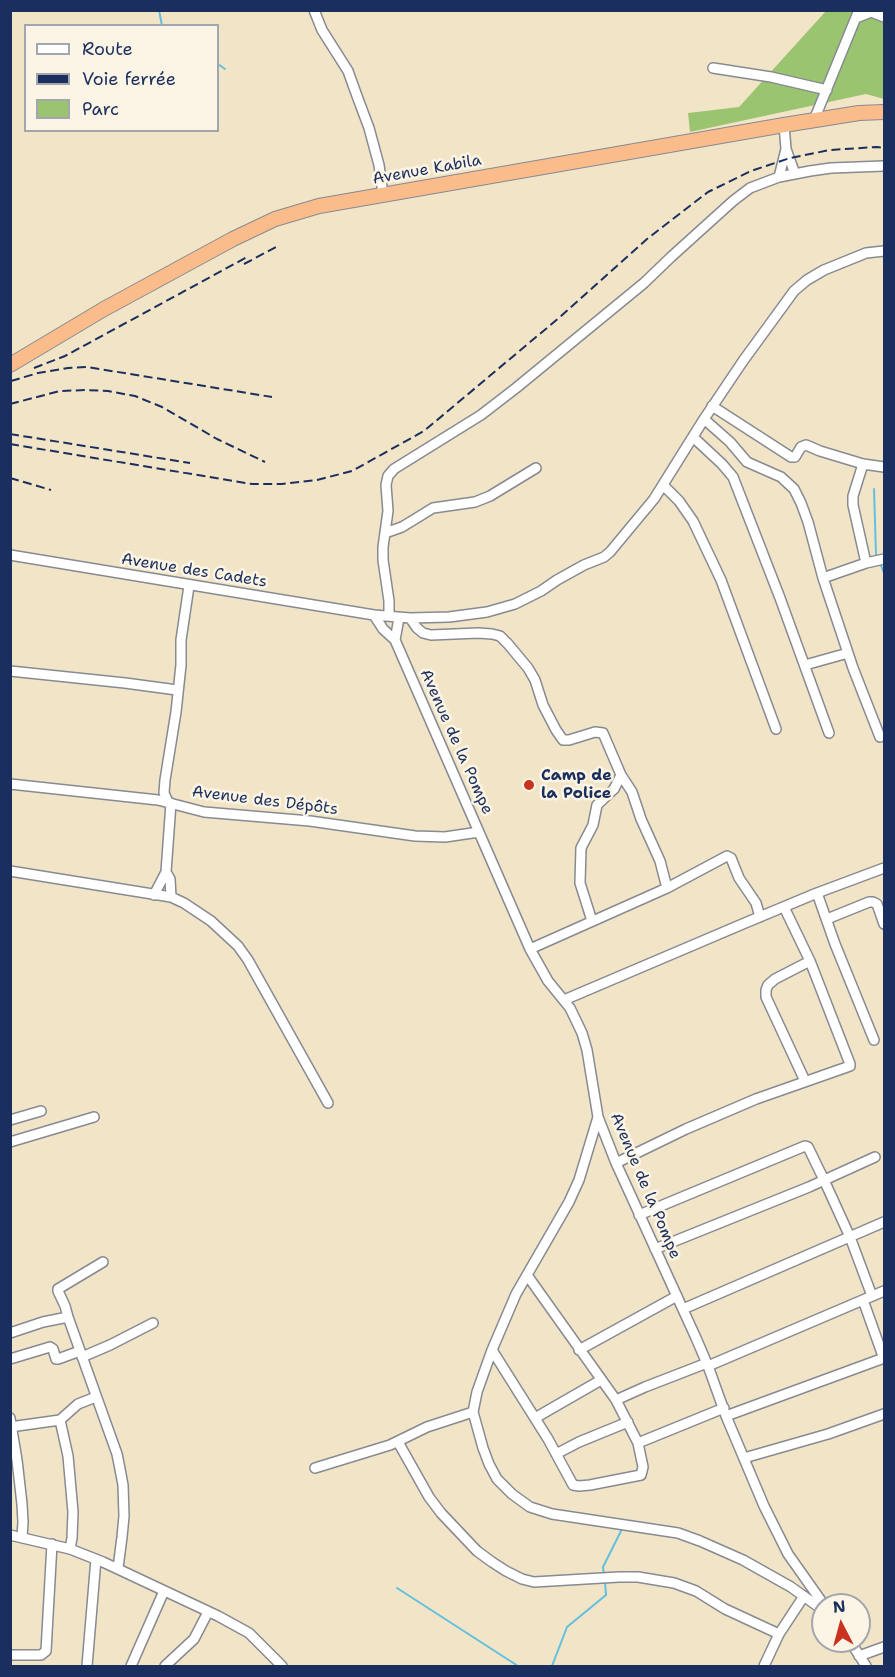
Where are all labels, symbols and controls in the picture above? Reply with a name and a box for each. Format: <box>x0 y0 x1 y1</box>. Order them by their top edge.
legend <box>24 24 219 132</box>
text: Route <box>82 37 133 61</box>
text: Voie ferrée <box>82 67 176 91</box>
text: Parc <box>82 97 119 121</box>
street label: Avenue Kabila <box>371 151 483 189</box>
street label: Avenue des Cadets <box>120 550 268 592</box>
street label: Avenue de la Pompe <box>415 666 497 818</box>
place label: Camp de la Police <box>541 766 612 804</box>
marker: Camp de la Police <box>522 778 536 792</box>
street label: Avenue des Dépôts <box>191 783 339 819</box>
street label: Avenue de la Pompe <box>606 1110 684 1262</box>
north arrow <box>811 1593 871 1653</box>
text: N <box>832 1595 847 1618</box>

